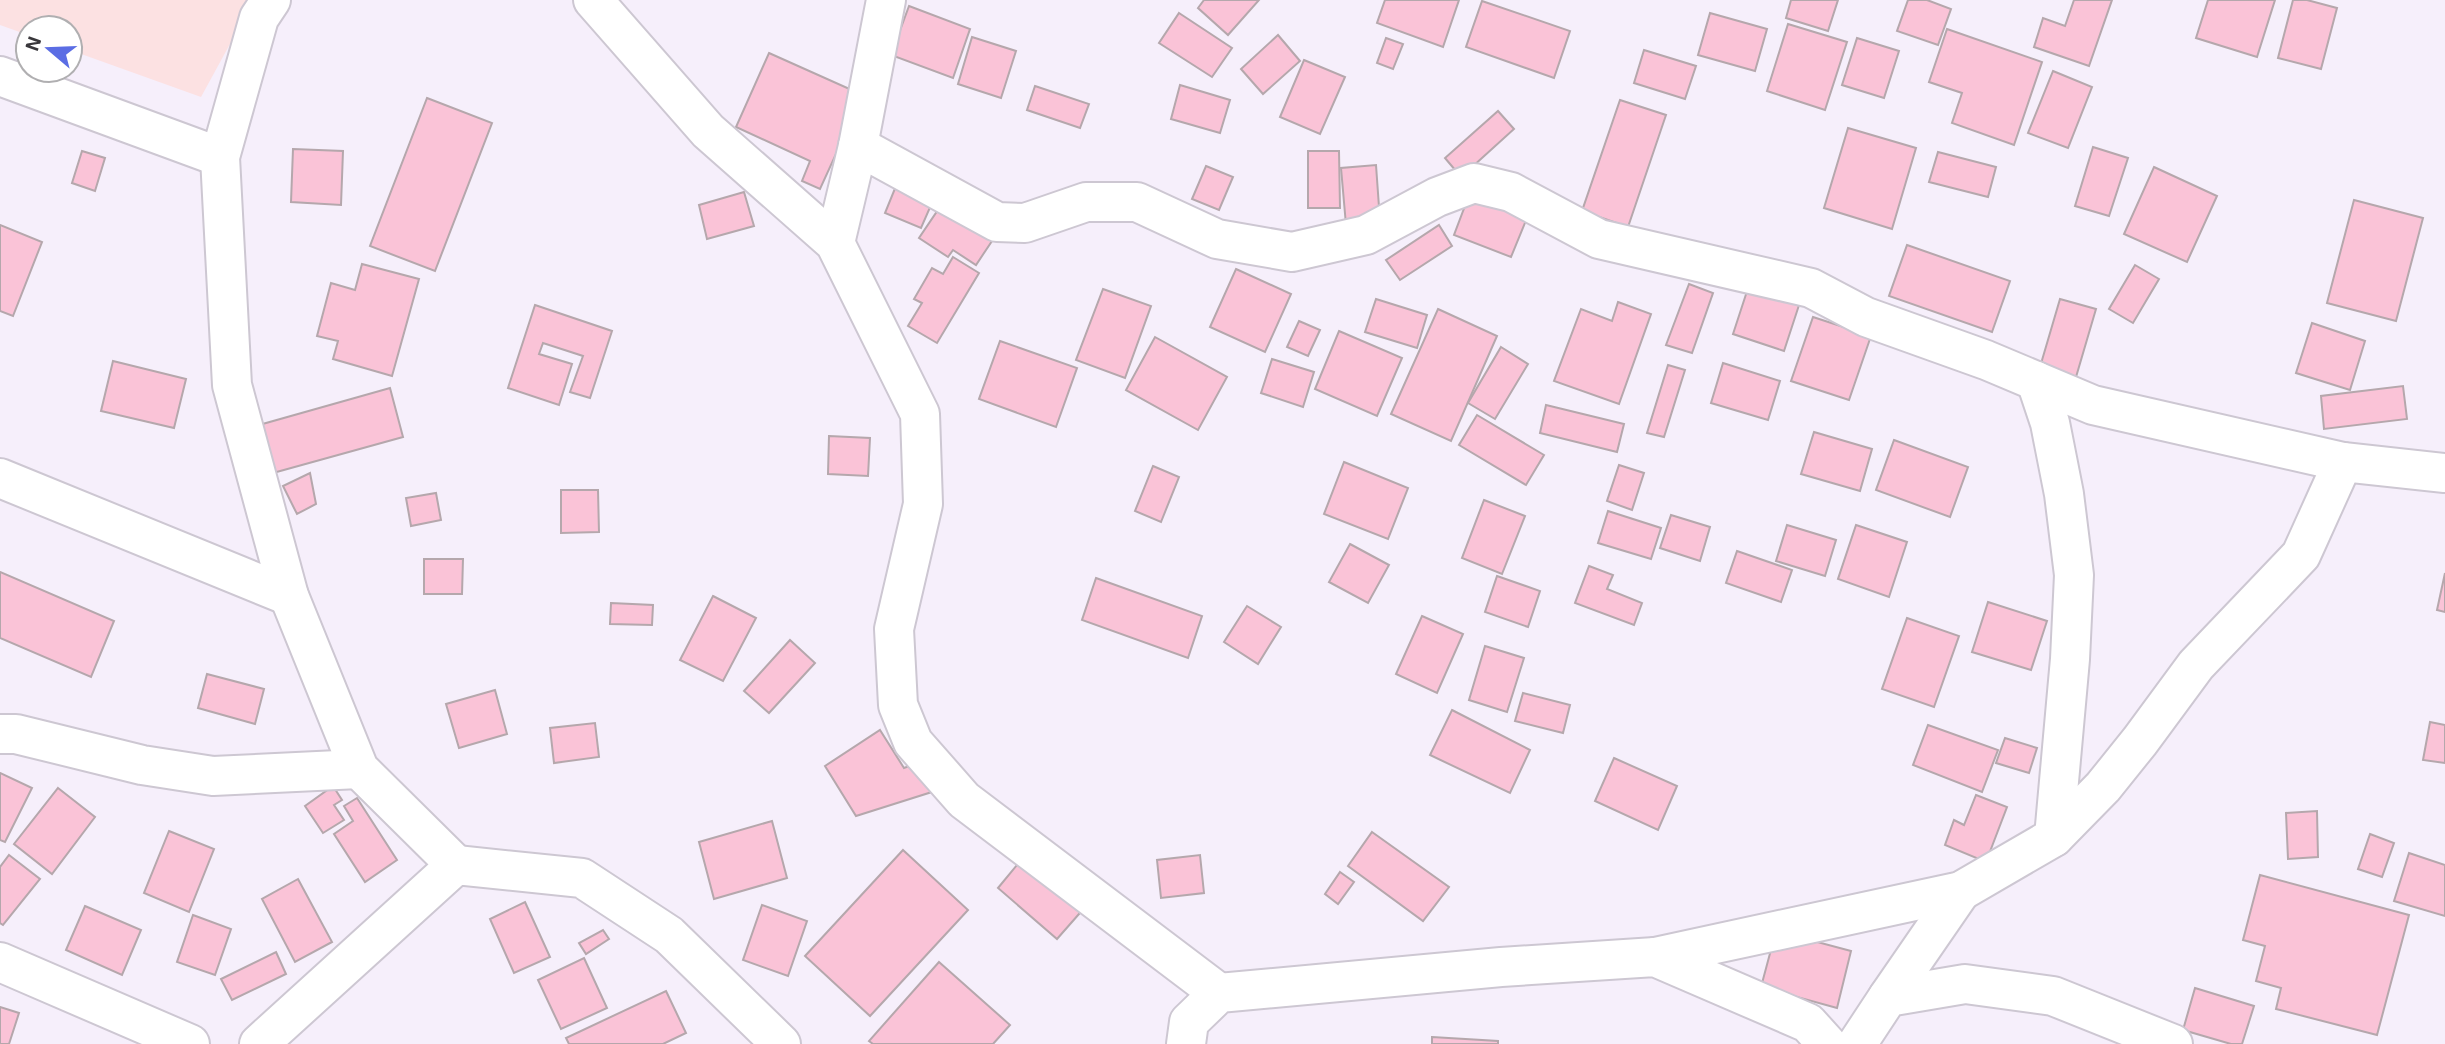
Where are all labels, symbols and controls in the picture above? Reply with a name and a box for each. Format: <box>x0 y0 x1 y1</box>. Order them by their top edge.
north arrow <box>14 14 84 84</box>
text: N <box>19 33 46 54</box>

